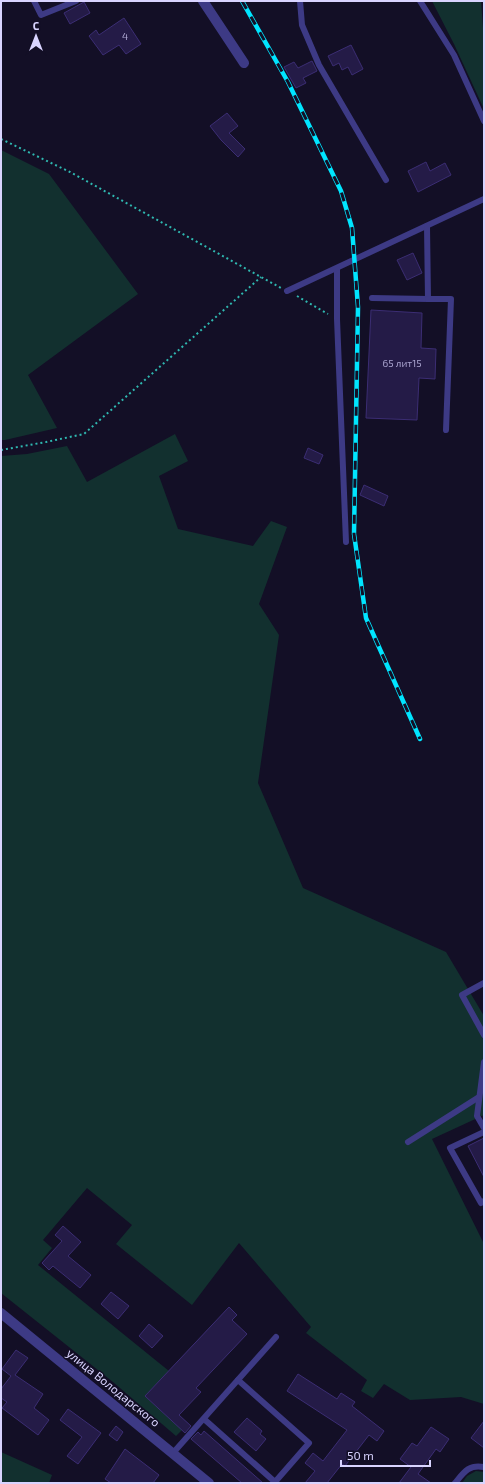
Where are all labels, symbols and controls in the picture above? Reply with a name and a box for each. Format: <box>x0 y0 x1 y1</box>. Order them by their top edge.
north arrow <box>16 16 56 56</box>
text: С <box>33 19 40 32</box>
house number: 4 <box>122 30 128 42</box>
house number: 65 лит15 <box>382 357 422 369</box>
street label: улица Володарского <box>64 1345 163 1430</box>
scale bar <box>341 1442 430 1468</box>
text: 50 m <box>347 1448 374 1462</box>

